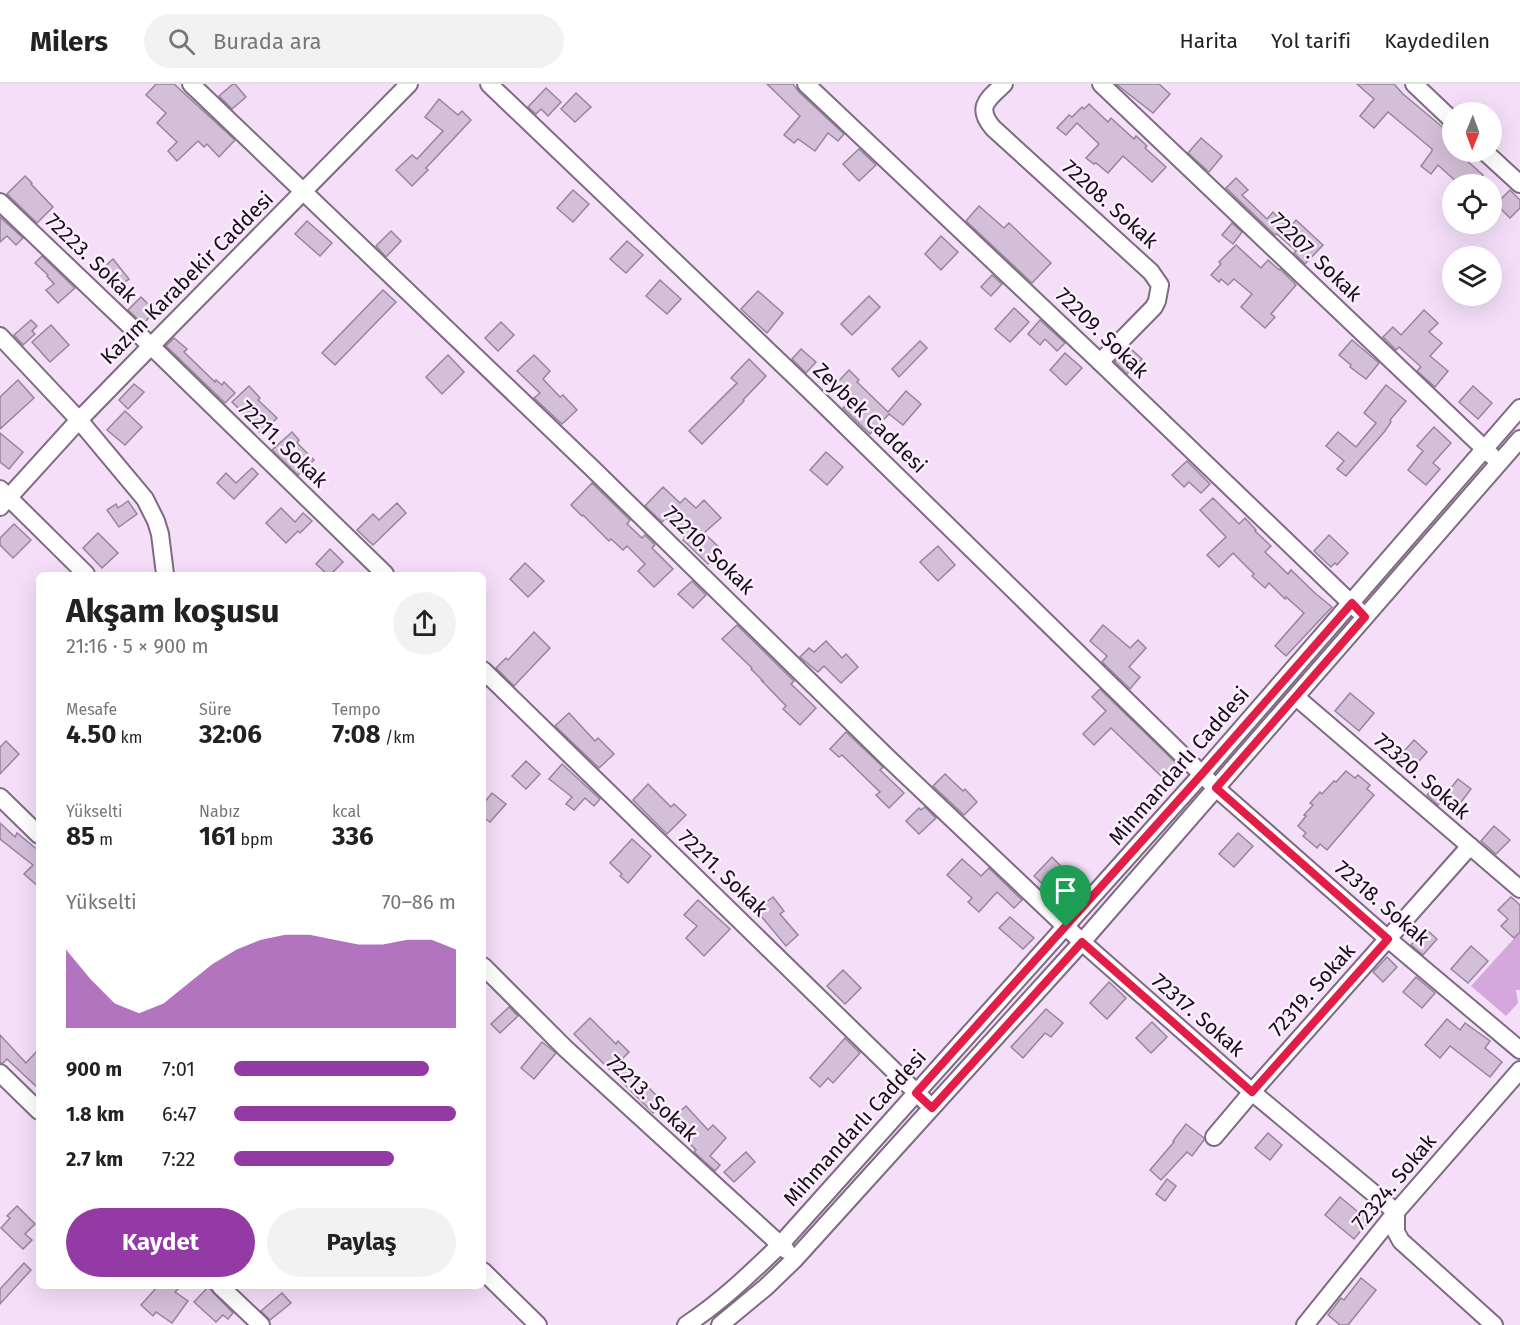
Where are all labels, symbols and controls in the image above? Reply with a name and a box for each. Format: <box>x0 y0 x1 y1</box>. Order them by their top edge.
search box <box>144 14 564 68</box>
text: Milers <box>30 25 108 58</box>
icon: search <box>165 25 198 58</box>
text: Burada ara <box>213 28 321 55</box>
text: Harita <box>1179 28 1238 54</box>
text: Yol tarifi <box>1271 28 1351 54</box>
text: Kaydedilen <box>1384 28 1490 54</box>
north arrow <box>1442 102 1502 162</box>
map controls <box>1442 102 1502 306</box>
street label: 72208. Sokak <box>1057 154 1163 254</box>
button: locate <box>1442 174 1502 234</box>
street label: Kazım Karabekir Caddesi <box>95 186 279 370</box>
street label: 72207. Sokak <box>1265 207 1367 307</box>
street label: 72223. Sokak <box>40 208 142 308</box>
button: layers <box>1442 246 1502 306</box>
street label: 72209. Sokak <box>1050 282 1154 384</box>
street label: Zeybek Caddesi <box>808 357 932 479</box>
street label: 72211. Sokak <box>233 395 333 493</box>
street label: 72210. Sokak <box>658 500 760 600</box>
text: Akşam koşusu <box>66 591 280 631</box>
button: share <box>393 592 456 655</box>
text: 21:16 · 5 × 900 m <box>66 634 209 658</box>
street label: Mihmandarlı Caddesi <box>1103 682 1255 850</box>
text: Mesafe <box>66 700 117 719</box>
text: Süre <box>199 700 231 719</box>
text: Tempo <box>332 700 381 719</box>
text: 4.50 <box>66 719 116 750</box>
text: 32:06 <box>199 719 262 750</box>
text: 7:08 <box>332 719 381 750</box>
street label: 72320. Sokak <box>1369 727 1475 825</box>
text: km <box>116 728 143 747</box>
text: /km <box>381 728 415 747</box>
text: Yükselti <box>66 802 123 821</box>
text: Nabız <box>199 802 240 821</box>
text: kcal <box>332 802 361 821</box>
text: 85 <box>66 821 95 852</box>
text: 161 <box>199 821 236 852</box>
text: 336 <box>332 821 374 852</box>
street label: 72211. Sokak <box>673 824 773 922</box>
text: m <box>95 830 113 849</box>
text: bpm <box>236 830 273 849</box>
street label: 72318. Sokak <box>1329 855 1435 951</box>
pin <box>1040 865 1091 927</box>
icon: arrive <box>1049 874 1082 907</box>
text: Yükselti <box>66 890 137 914</box>
text: 70–86 m <box>382 890 456 914</box>
street label: 72319. Sokak <box>1263 938 1361 1042</box>
street label: 72317. Sokak <box>1146 968 1250 1063</box>
street label: Mihmandarlı Caddesi <box>778 1045 932 1211</box>
street label: 72213. Sokak <box>601 1049 703 1147</box>
text: 900 m <box>66 1057 122 1081</box>
text: 7:01 <box>162 1057 195 1081</box>
text: 1.8 km <box>66 1102 124 1126</box>
text: 6:47 <box>162 1102 196 1126</box>
street label: 72324. Sokak <box>1346 1128 1442 1235</box>
text: 2.7 km <box>66 1147 123 1171</box>
text: 7:22 <box>162 1147 195 1171</box>
button: Kaydet <box>66 1208 255 1277</box>
button: Paylaş <box>267 1208 456 1277</box>

